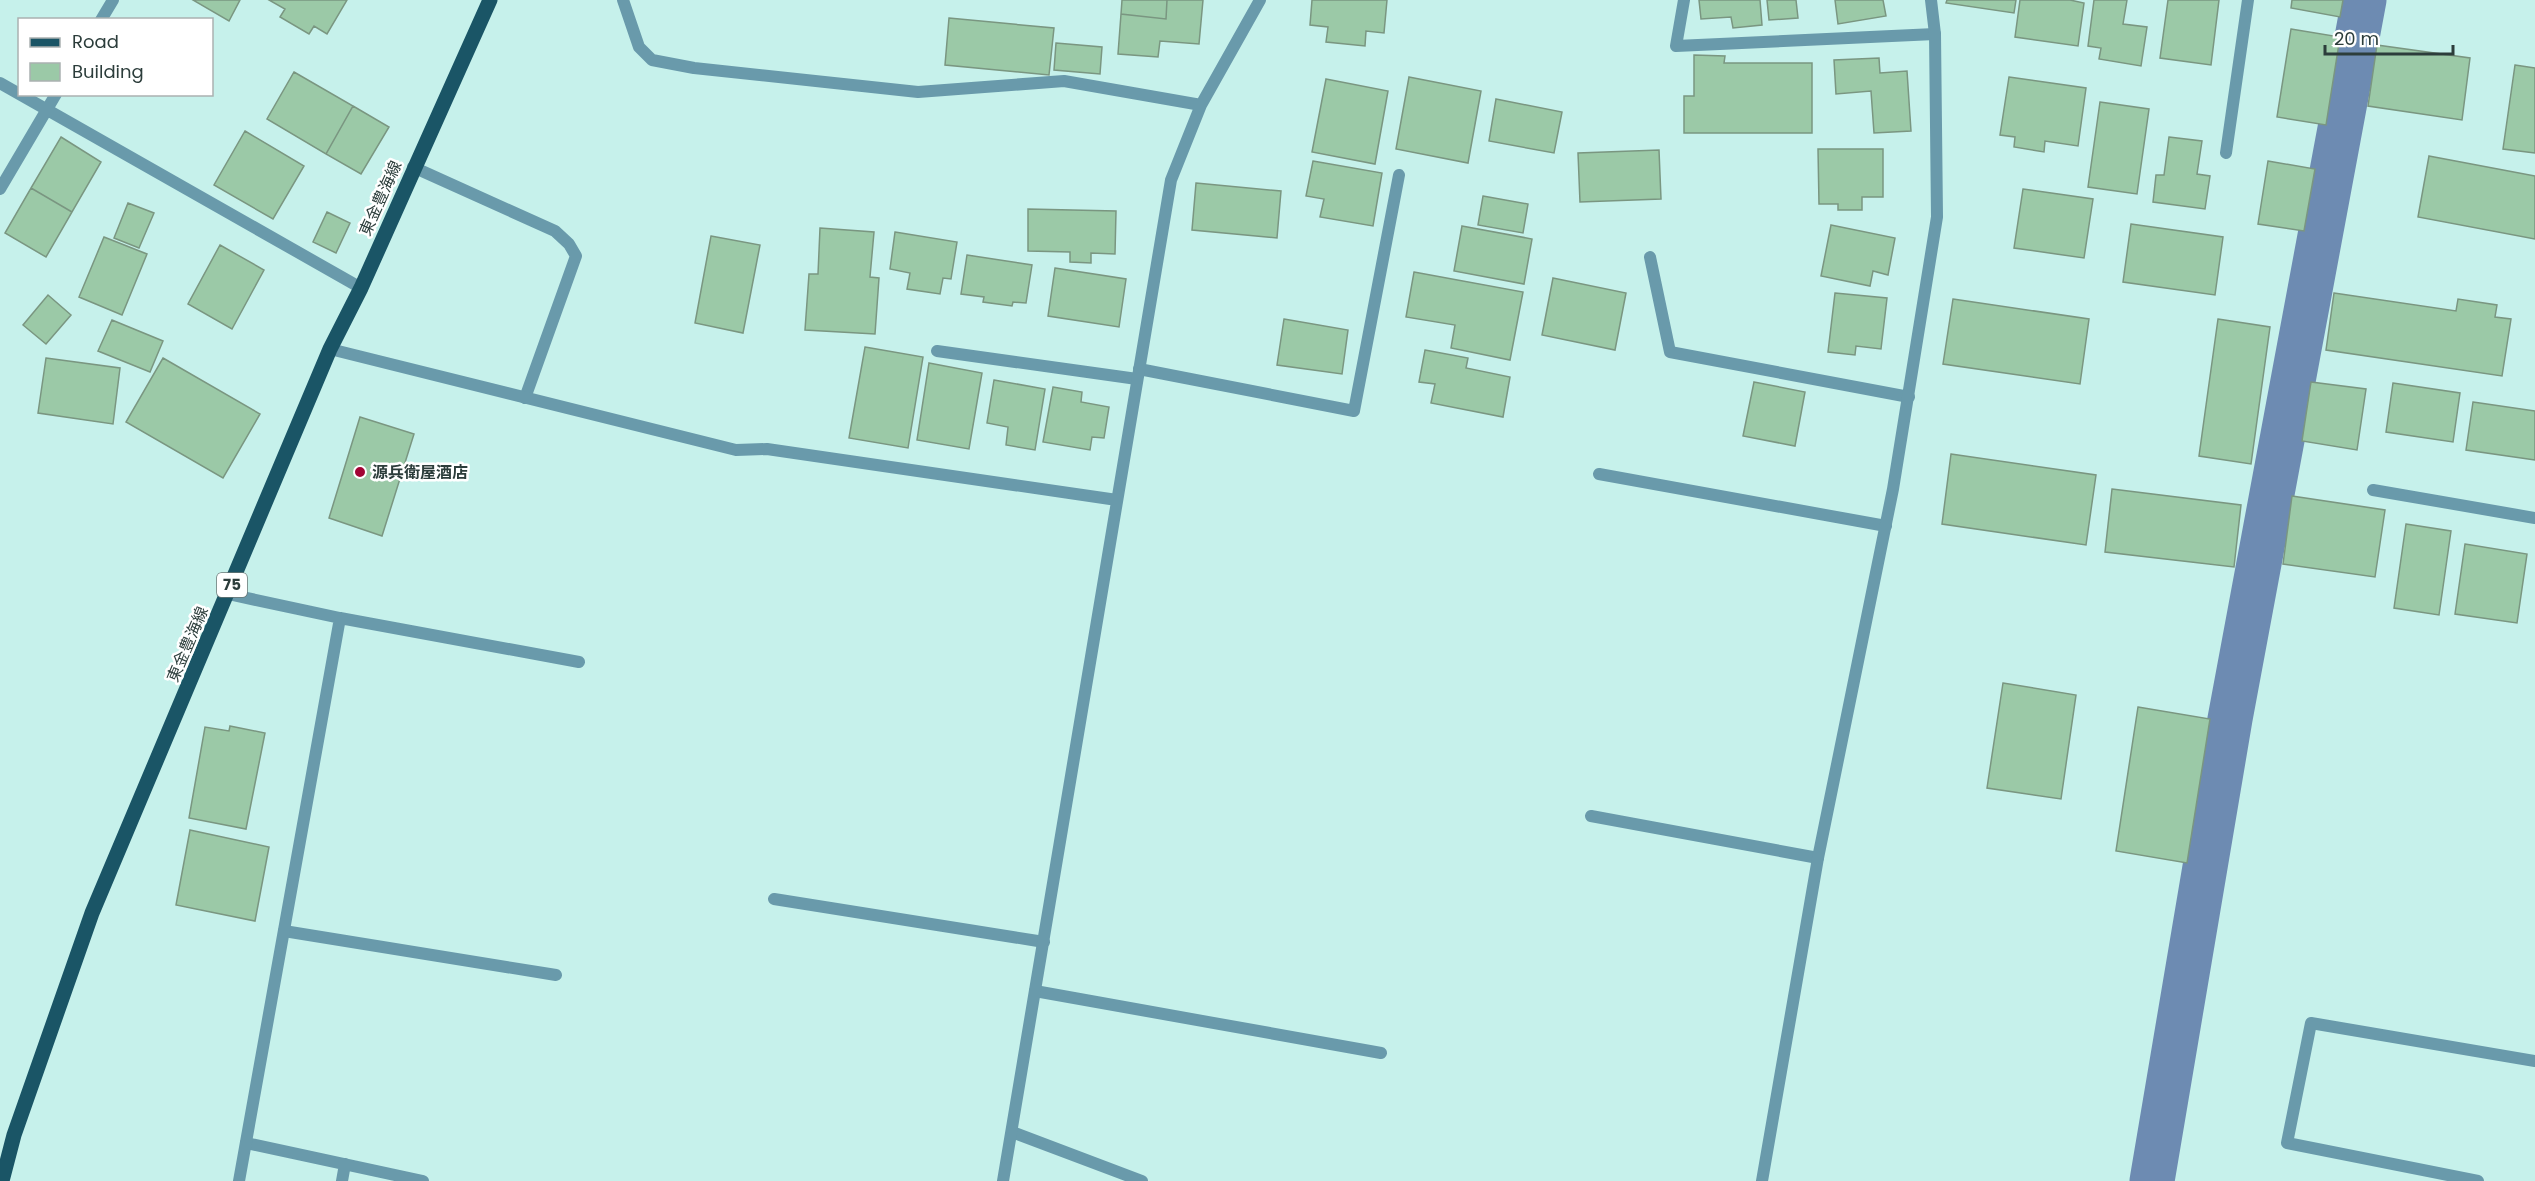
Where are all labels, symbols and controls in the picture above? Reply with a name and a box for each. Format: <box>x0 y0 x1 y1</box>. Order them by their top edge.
legend <box>18 18 213 96</box>
scale bar <box>2325 18 2452 56</box>
text: 20 m <box>2334 26 2379 51</box>
text: Road <box>72 29 119 54</box>
text: Building <box>72 59 144 84</box>
street label: 東金豊海線 <box>354 157 407 239</box>
place label: 源兵衛屋酒店 <box>372 461 468 484</box>
marker: 源兵衛屋酒店 <box>353 465 367 479</box>
road number: 75 <box>217 573 247 597</box>
street label: 東金豊海線 <box>161 603 214 686</box>

